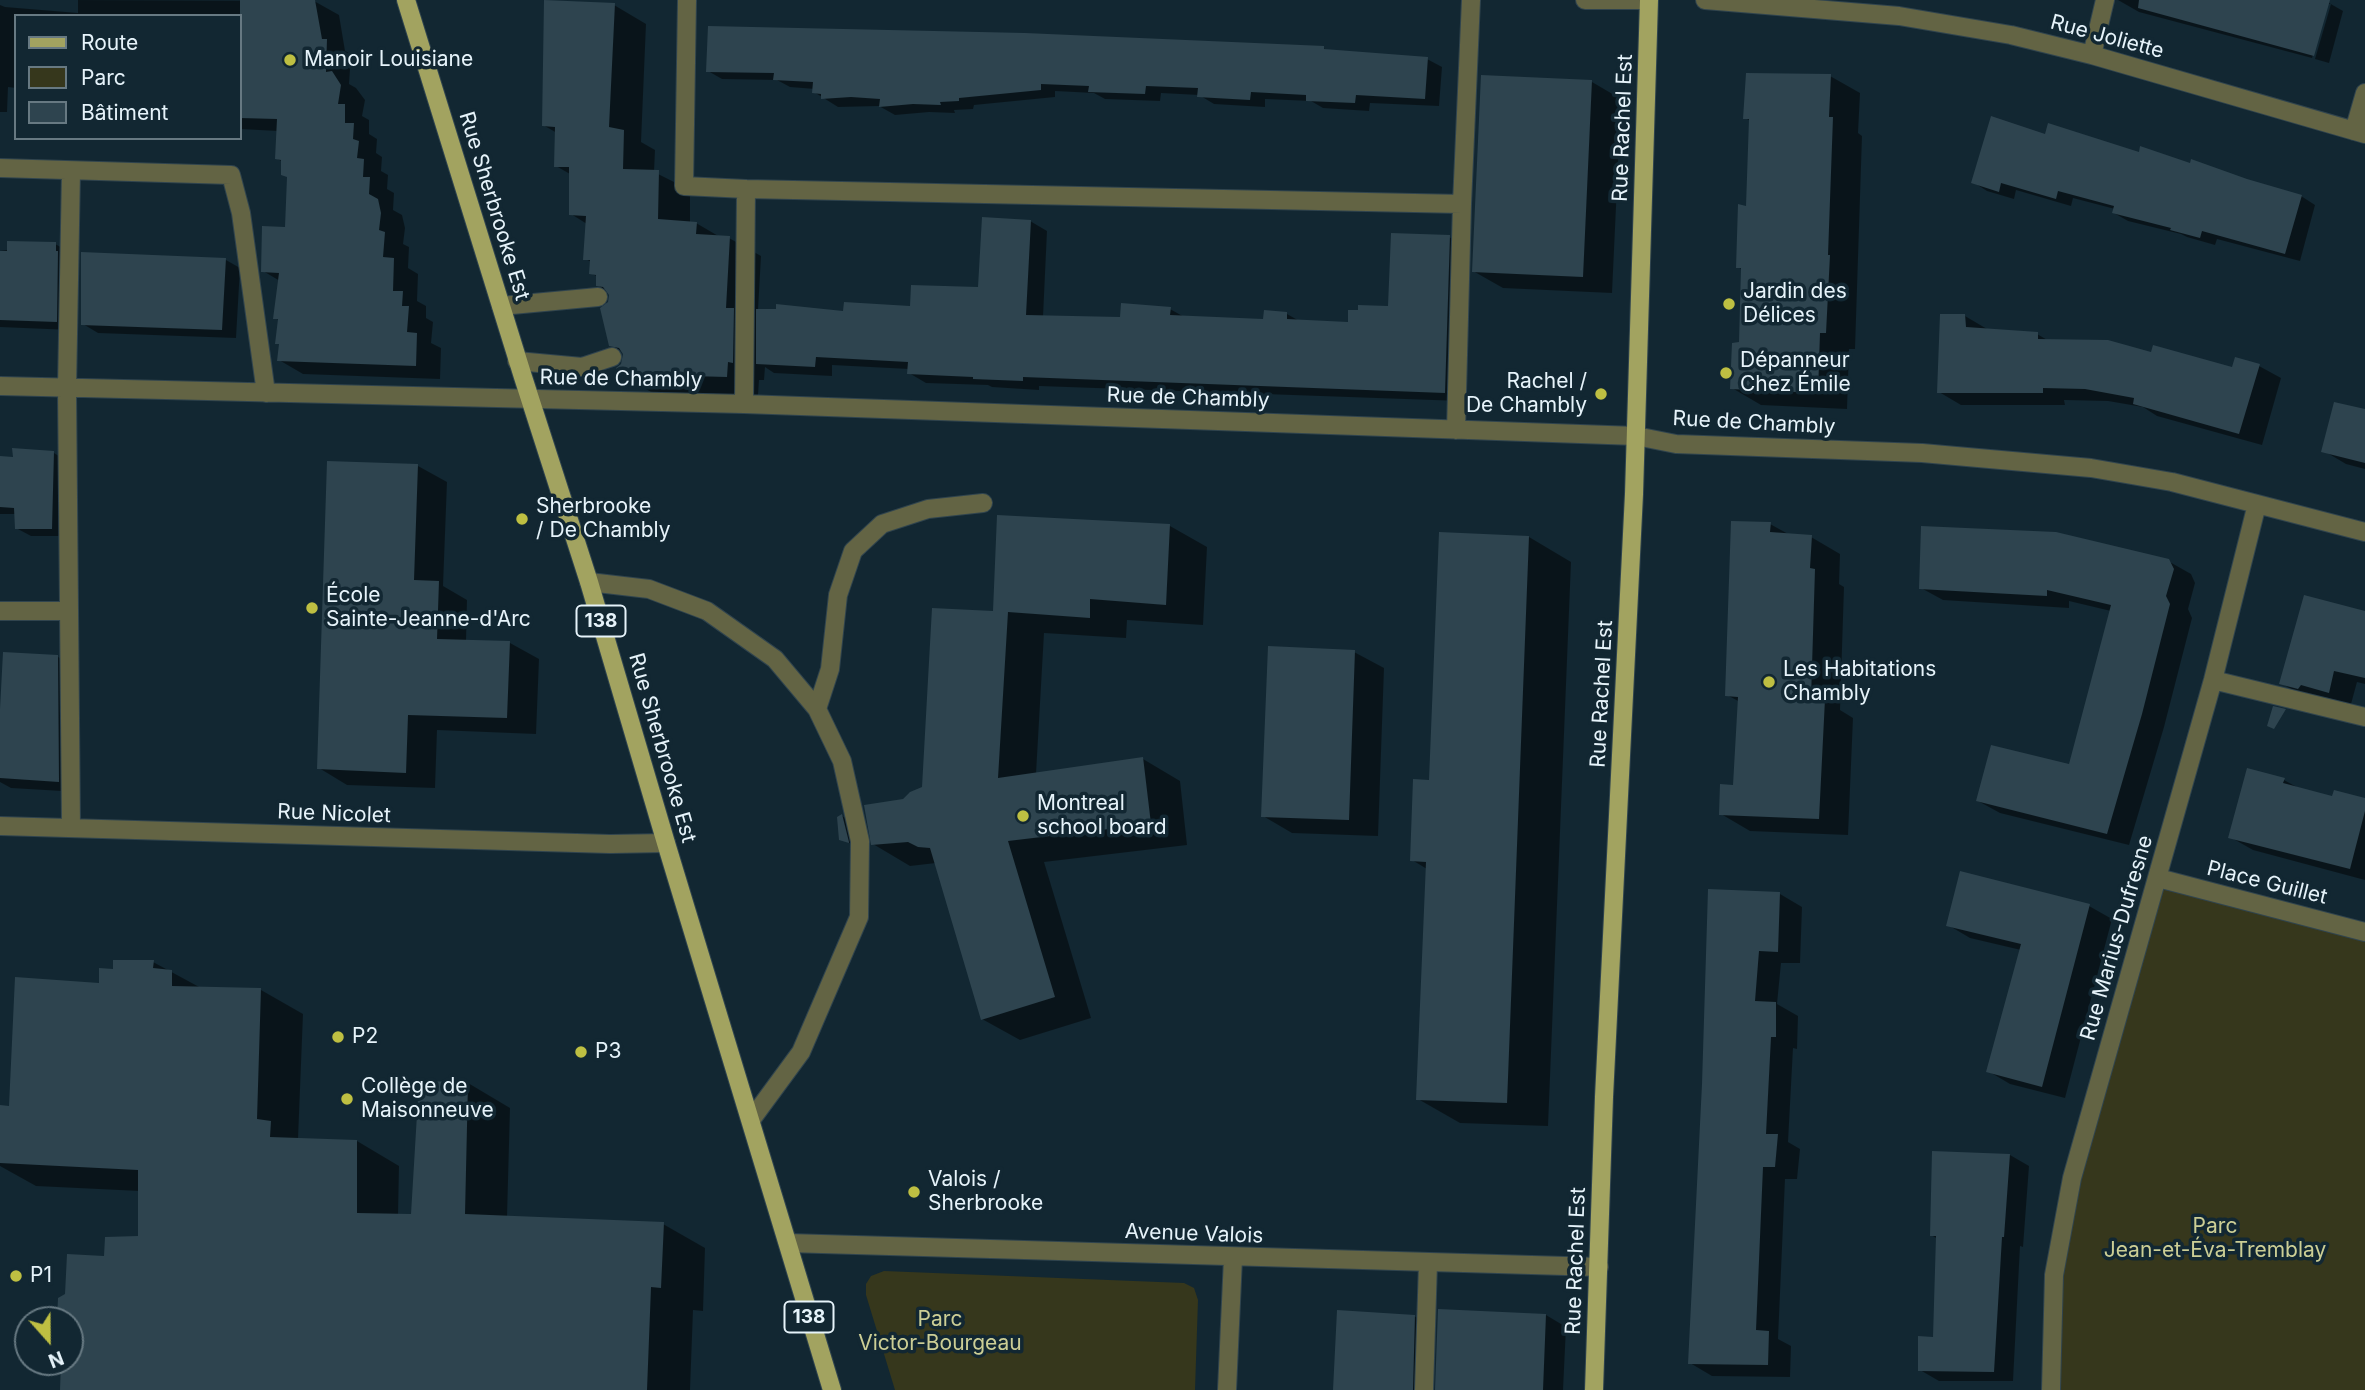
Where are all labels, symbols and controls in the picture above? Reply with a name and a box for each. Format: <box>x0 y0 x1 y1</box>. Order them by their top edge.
street label: Rue Joliette <box>2048 10 2166 64</box>
legend <box>14 14 242 140</box>
text: Route <box>81 30 138 55</box>
place label: Manoir Louisiane <box>304 47 473 73</box>
marker: Manoir Louisiane <box>282 52 298 68</box>
street label: Rue Rachel Est <box>1608 54 1638 202</box>
text: Parc <box>81 65 126 90</box>
text: Bâtiment <box>81 100 168 125</box>
street label: Rue Sherbrooke Est <box>453 109 535 303</box>
place label: Jardin des Délices <box>1743 279 1847 329</box>
marker: Jardin des Délices <box>1721 296 1737 312</box>
place label: Dépanneur Chez Émile <box>1740 348 1851 398</box>
street label: Rue de Chambly <box>539 365 703 393</box>
marker: Dépanneur Chez Émile <box>1718 365 1734 381</box>
place label: Rachel / De Chambly <box>1466 369 1587 419</box>
street label: Rue de Chambly <box>1106 383 1270 413</box>
marker: Rachel / De Chambly <box>1593 386 1609 402</box>
street label: Rue de Chambly <box>1672 406 1836 440</box>
place label: Sherbrooke / De Chambly <box>536 494 671 544</box>
marker: Sherbrooke / De Chambly <box>514 511 530 527</box>
place label: École Sainte-Jeanne-d'Arc <box>326 583 531 633</box>
marker: École Sainte-Jeanne-d'Arc <box>304 600 320 616</box>
road number: 138 <box>576 606 626 636</box>
street label: Rue Rachel Est <box>1586 620 1618 768</box>
street label: Rue Sherbrooke Est <box>623 650 701 846</box>
place label: Les Habitations Chambly <box>1783 657 1936 707</box>
marker: Les Habitations Chambly <box>1761 674 1777 690</box>
place label: Montreal school board <box>1037 791 1167 841</box>
street label: Rue Nicolet <box>277 799 391 829</box>
marker: Montreal school board <box>1015 808 1031 824</box>
street label: Rue Marius-Dufresne <box>2076 833 2158 1043</box>
street label: Place Guillet <box>2204 856 2330 910</box>
place label: P2 <box>352 1024 378 1050</box>
marker: P2 <box>330 1029 346 1045</box>
place label: P3 <box>595 1039 621 1065</box>
marker: P3 <box>573 1044 589 1060</box>
place label: Collège de Maisonneuve <box>361 1074 494 1124</box>
marker: Collège de Maisonneuve <box>339 1091 355 1107</box>
place label: Valois / Sherbrooke <box>928 1167 1043 1217</box>
marker: Valois / Sherbrooke <box>906 1184 922 1200</box>
street label: Rue Rachel Est <box>1561 1187 1591 1335</box>
park label: Parc Jean-et-Éva-Tremblay <box>2104 1214 2326 1264</box>
street label: Avenue Valois <box>1124 1219 1264 1249</box>
place label: P1 <box>30 1263 52 1289</box>
marker: P1 <box>8 1268 24 1284</box>
road number: 138 <box>784 1302 834 1332</box>
north arrow <box>14 1306 84 1376</box>
park label: Parc Victor-Bourgeau <box>858 1307 1022 1357</box>
text: N <box>45 1346 67 1373</box>

